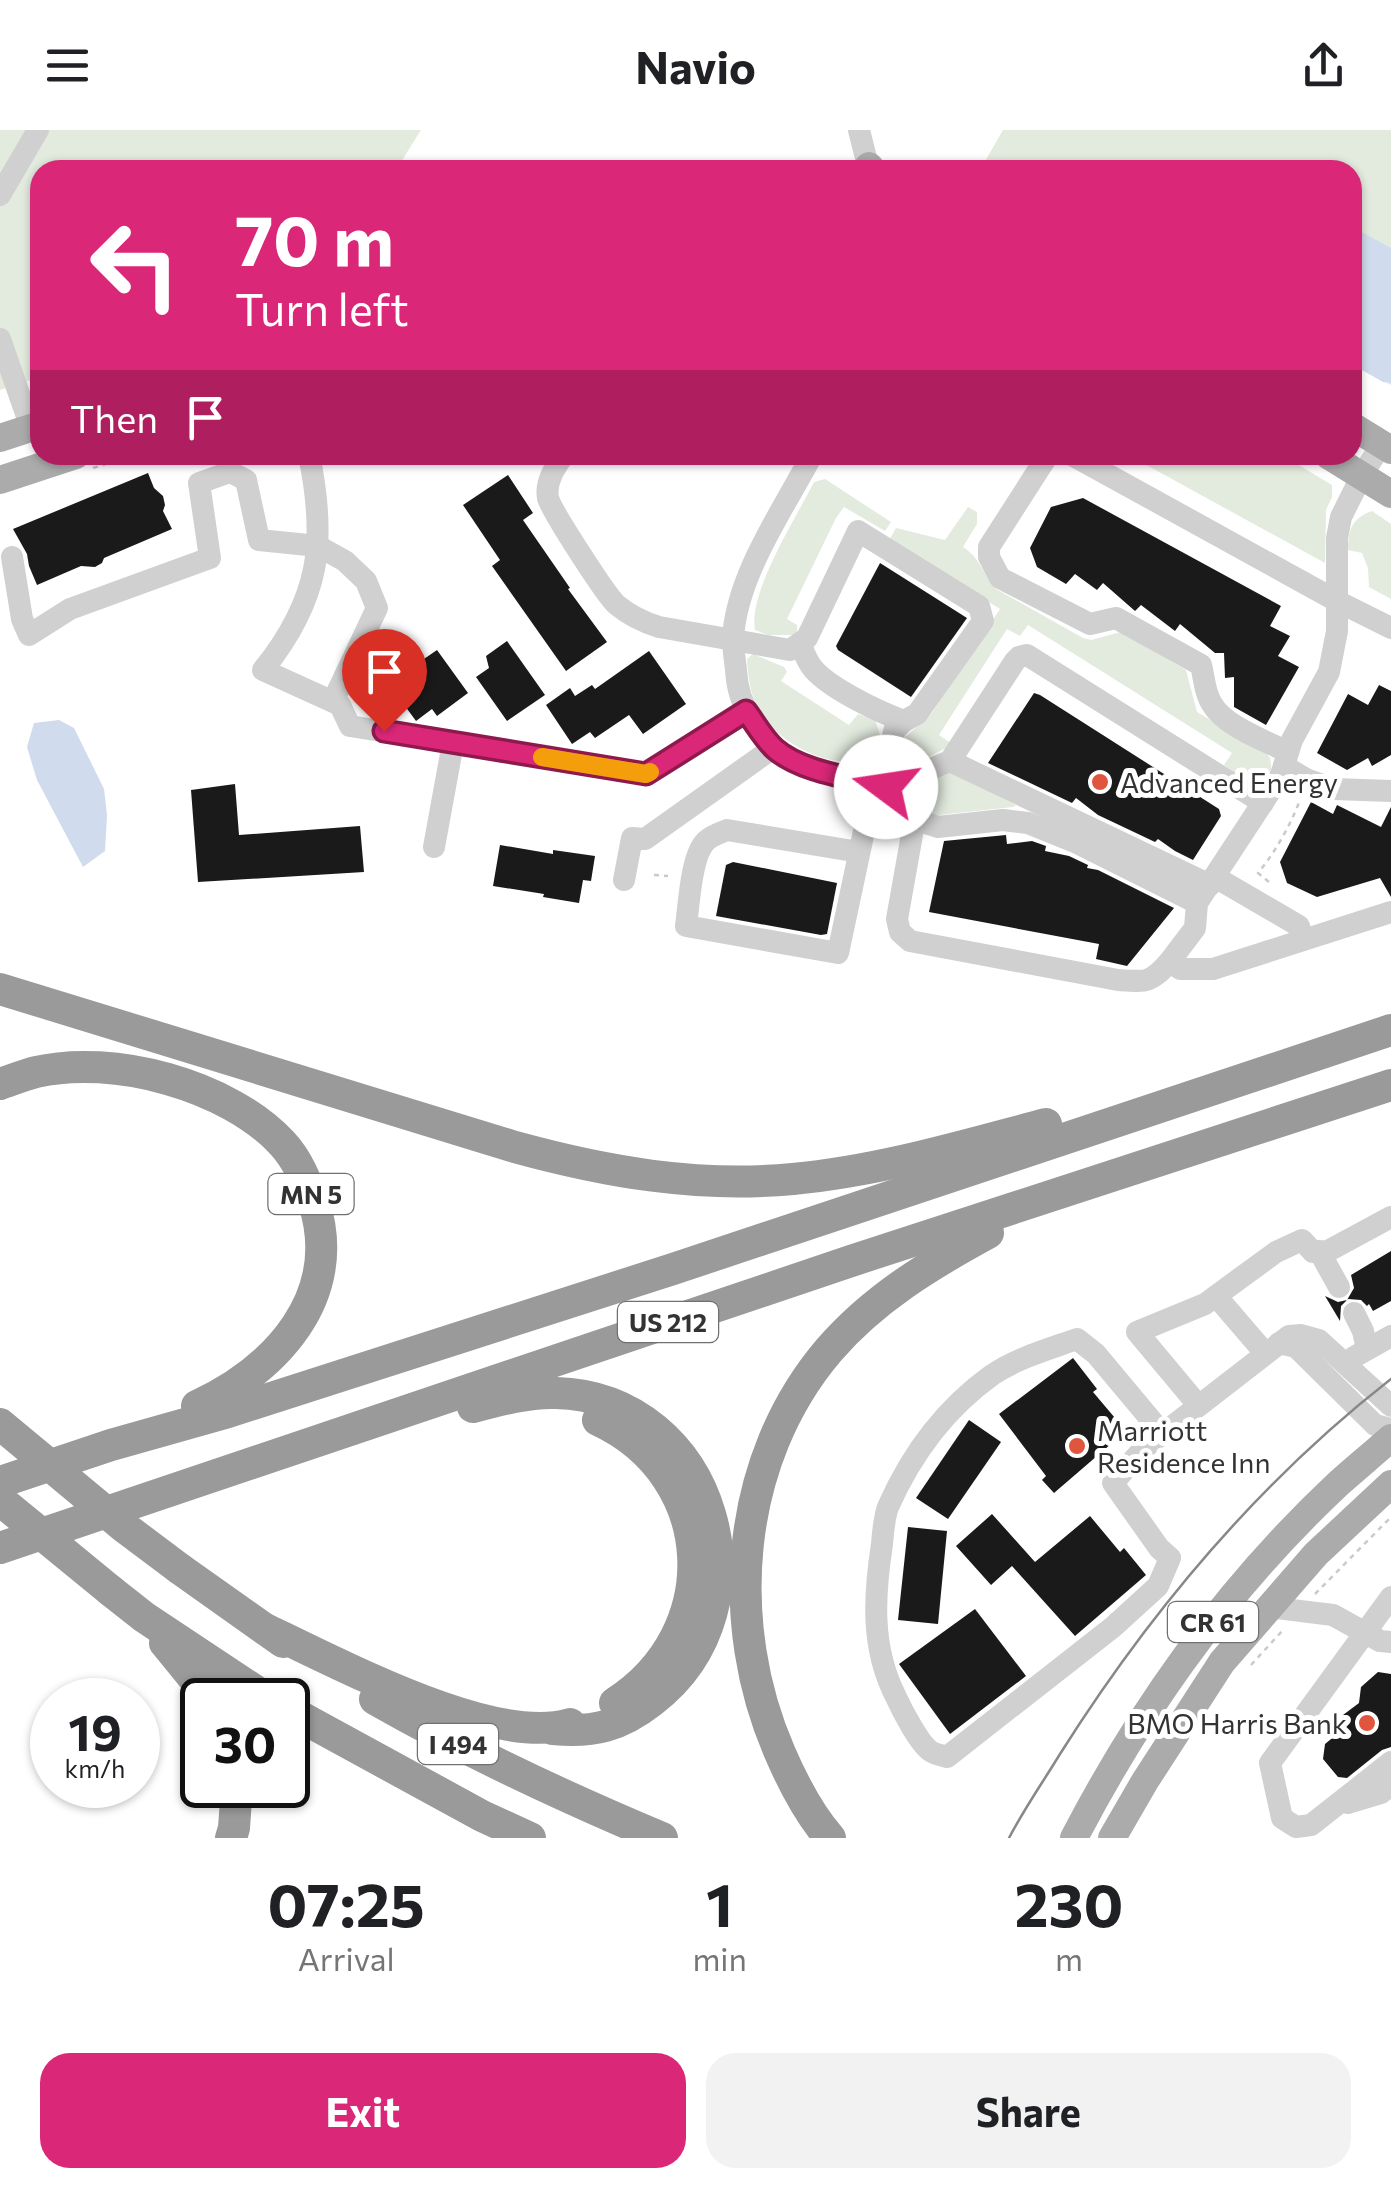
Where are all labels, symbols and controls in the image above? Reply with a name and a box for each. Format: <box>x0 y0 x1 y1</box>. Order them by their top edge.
icon: menu <box>40 38 95 93</box>
text: Navio <box>635 38 756 93</box>
icon: share <box>1296 38 1351 93</box>
text: 70 m <box>235 195 394 280</box>
icon: left <box>70 200 200 330</box>
text: Turn left <box>235 280 409 335</box>
icon: arrive <box>178 390 233 445</box>
text: Then <box>70 394 158 441</box>
pin <box>342 629 427 732</box>
icon: arrive <box>357 644 412 699</box>
position arrow <box>834 735 938 839</box>
place label: Advanced Energy <box>1120 765 1338 799</box>
marker: Advanced Energy <box>1089 771 1111 793</box>
road number: MN 5 <box>268 1174 354 1214</box>
road number: US 212 <box>618 1302 718 1342</box>
place label: Marriott Residence Inn <box>1097 1413 1270 1479</box>
marker: Marriott Residence Inn <box>1066 1435 1088 1457</box>
road number: CR 61 <box>1168 1602 1258 1642</box>
speed limit sign: 30 <box>180 1678 310 1808</box>
text: 19 <box>68 1700 122 1761</box>
place label: BMO Harris Bank <box>1127 1706 1347 1740</box>
marker: BMO Harris Bank <box>1356 1712 1378 1734</box>
road number: I 494 <box>418 1724 498 1764</box>
text: km/h <box>65 1753 125 1783</box>
text: 07:25 <box>268 1866 425 1939</box>
text: 1 <box>706 1866 733 1939</box>
text: 230 <box>1014 1866 1123 1939</box>
text: Arrival <box>298 1938 395 1978</box>
text: min <box>692 1938 747 1978</box>
text: m <box>1055 1938 1083 1978</box>
button: Exit <box>40 2053 686 2168</box>
button: Share <box>706 2053 1351 2168</box>

